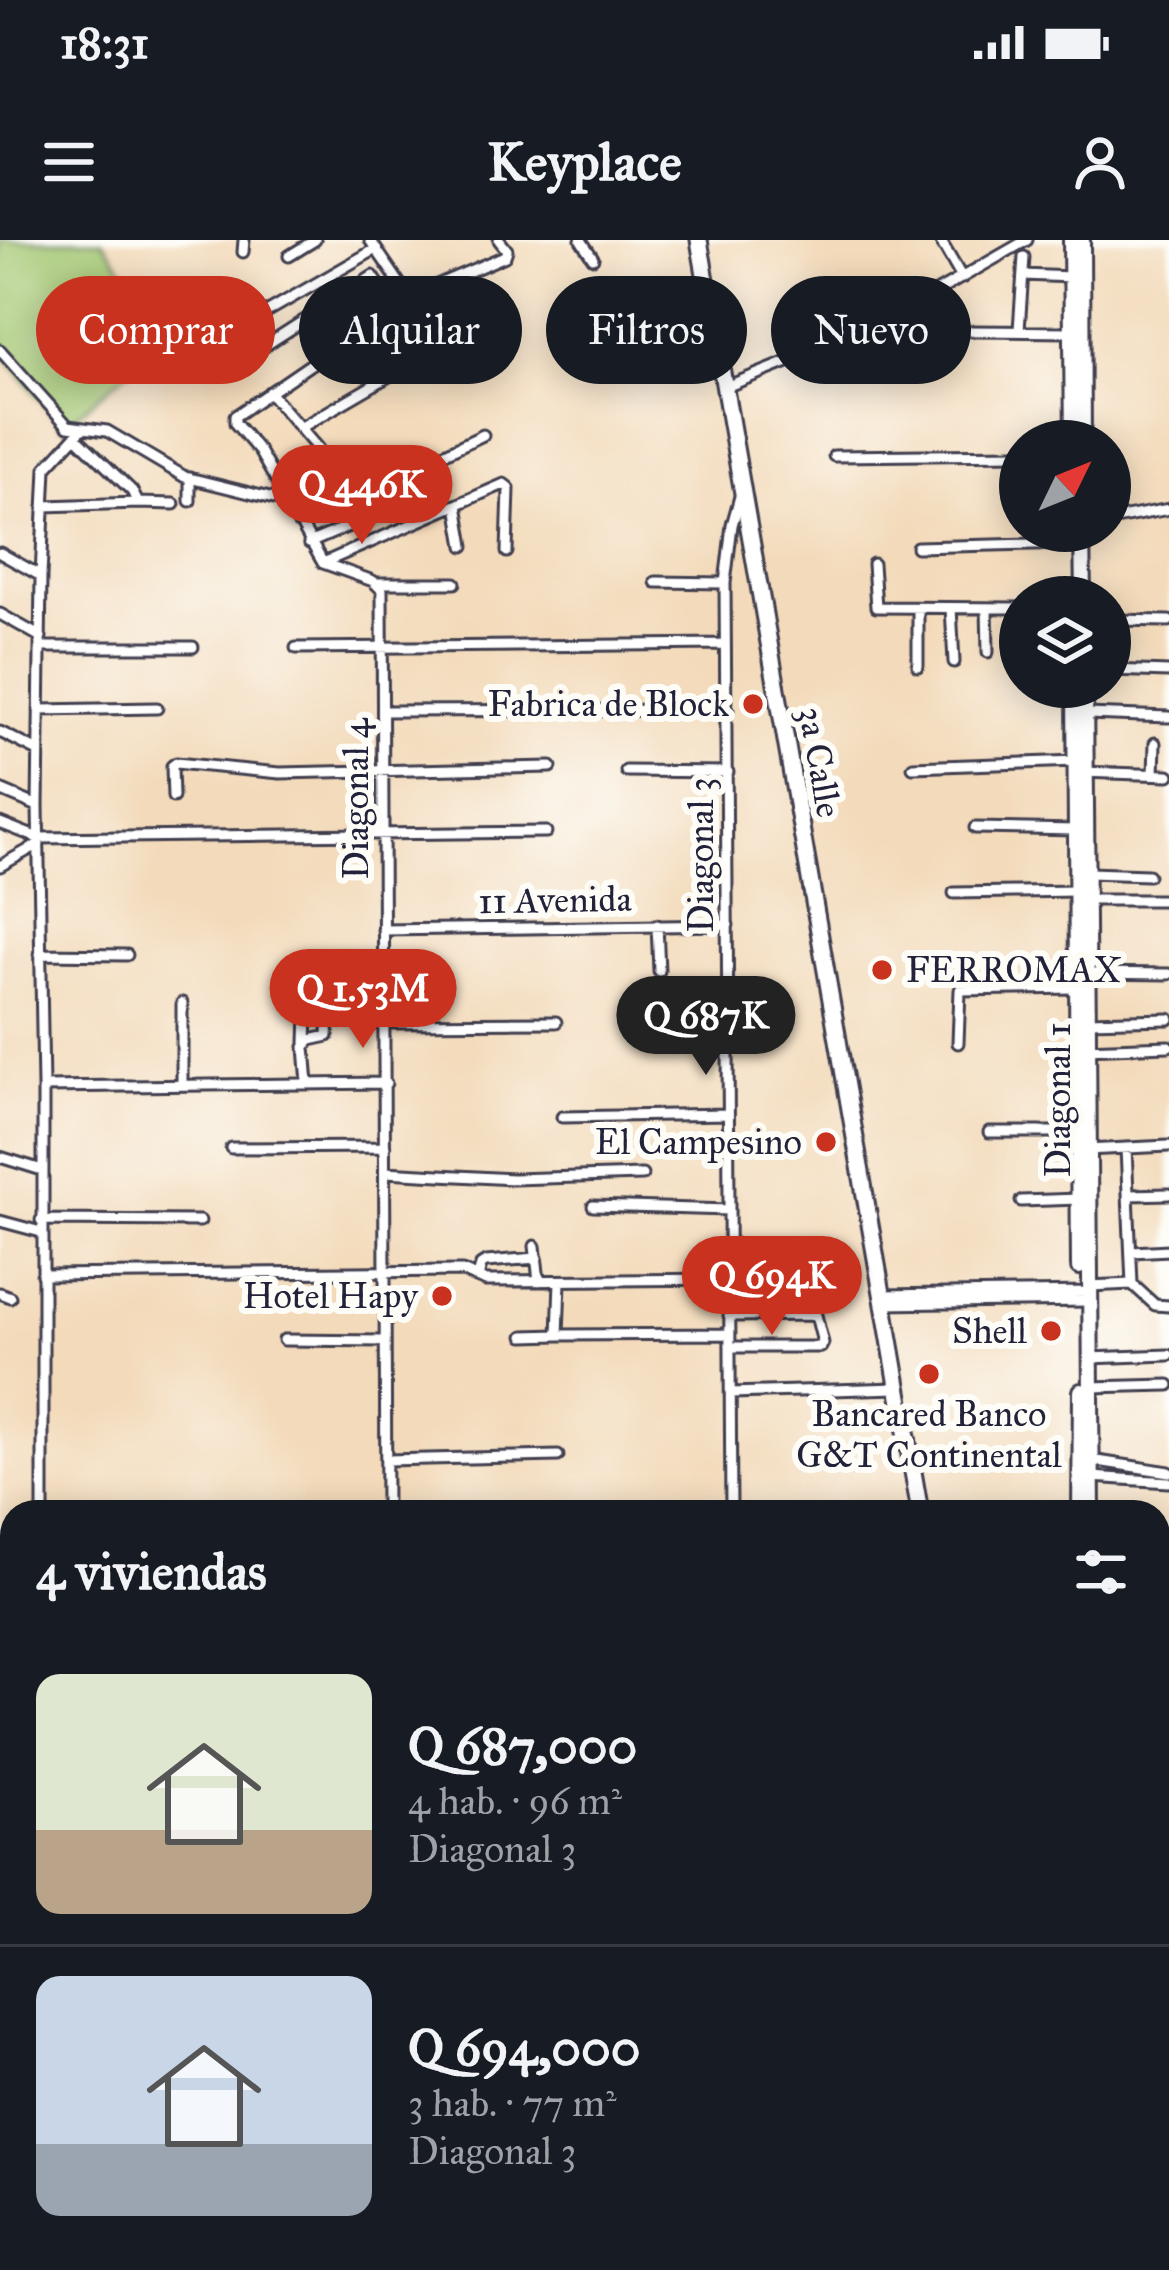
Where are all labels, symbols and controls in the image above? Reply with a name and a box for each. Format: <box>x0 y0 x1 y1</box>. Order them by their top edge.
text: 18:31 <box>60 15 149 70</box>
icon: menu <box>36 129 102 195</box>
text: Keyplace <box>487 129 682 195</box>
icon: person <box>1067 129 1133 195</box>
chip: Comprar <box>36 276 275 384</box>
chip: Alquilar <box>299 276 522 384</box>
chip: Filtros <box>546 276 747 384</box>
chip: Nuevo <box>771 276 971 384</box>
north arrow <box>999 420 1131 552</box>
map controls <box>999 420 1131 708</box>
pin: Q 446K <box>264 445 460 547</box>
text: Q 446K <box>298 460 426 508</box>
button: layers <box>999 576 1131 708</box>
place label: Fabrica de Block <box>488 682 729 726</box>
marker: Fabrica de Block <box>740 691 766 717</box>
street label: 3a Calle <box>789 703 851 821</box>
street label: Diagonal 4 <box>334 718 378 879</box>
street label: Diagonal 3 <box>679 777 723 933</box>
street label: 11 Avenida <box>478 877 633 923</box>
place label: FERROMAX <box>906 948 1122 992</box>
pin: Q 1.53M <box>252 949 474 1051</box>
marker: FERROMAX <box>869 957 895 983</box>
text: Q 1.53M <box>297 964 429 1012</box>
pin: Q 687K <box>608 976 804 1078</box>
text: Q 687K <box>643 991 769 1039</box>
street label: Diagonal 1 <box>1036 1022 1080 1178</box>
place label: El Campesino <box>595 1120 802 1164</box>
marker: El Campesino <box>813 1129 839 1155</box>
pin: Q 694K <box>674 1236 870 1338</box>
text: Q 694K <box>709 1251 835 1299</box>
place label: Hotel Hapy <box>243 1274 419 1318</box>
marker: Hotel Hapy <box>429 1283 455 1309</box>
place label: Shell <box>952 1309 1027 1353</box>
marker: Shell <box>1038 1318 1064 1344</box>
marker: Bancared Banco G&T Continental <box>916 1361 942 1387</box>
place label: Bancared Banco G&T Continental <box>796 1392 1062 1477</box>
icon: filters <box>1068 1539 1134 1605</box>
text: 4 viviendas <box>36 1541 267 1603</box>
text: Q 687,000 <box>408 1715 637 1777</box>
icon: home <box>132 1722 276 1866</box>
text: 4 hab. · 96 m² <box>408 1777 622 1825</box>
text: Diagonal 3 <box>408 1825 576 1873</box>
text: Q 694,000 <box>408 2017 640 2079</box>
icon: home <box>132 2024 276 2168</box>
text: 3 hab. · 77 m² <box>408 2079 617 2127</box>
text: Diagonal 3 <box>408 2127 576 2175</box>

